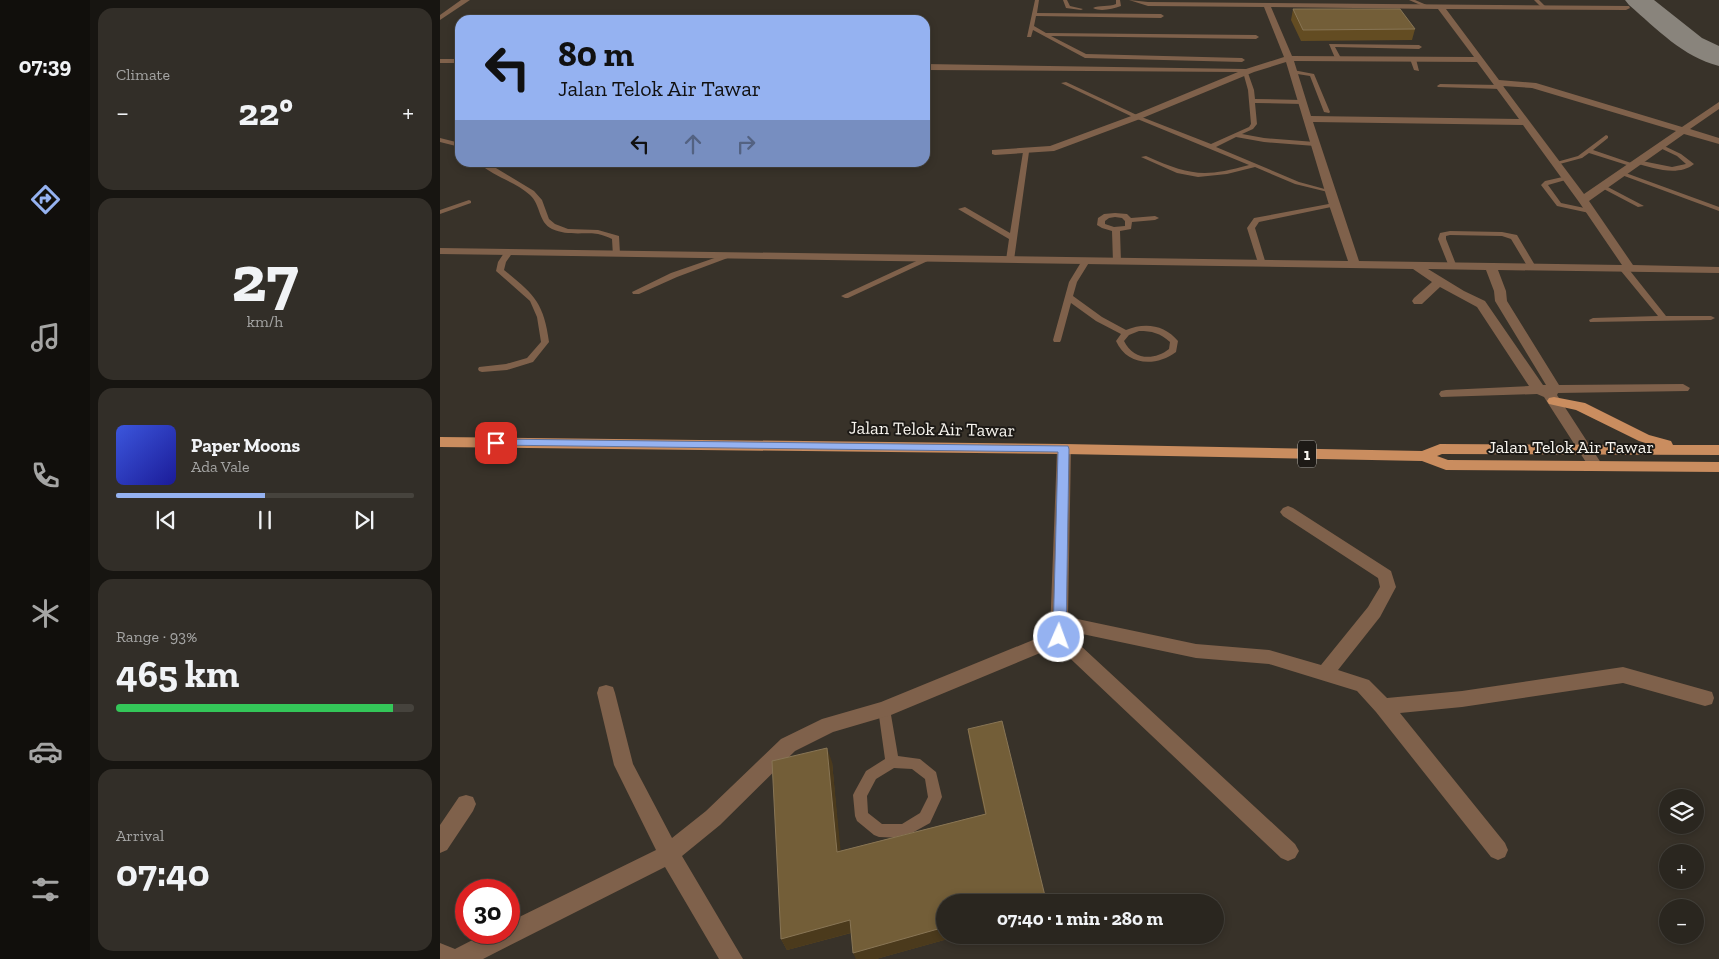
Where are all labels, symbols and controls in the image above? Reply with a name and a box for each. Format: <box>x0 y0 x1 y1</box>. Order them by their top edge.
text: 80 m <box>558 33 634 75</box>
icon: left <box>475 35 540 100</box>
text: 07:39 <box>19 52 71 79</box>
text: Climate <box>116 65 170 84</box>
text: Jalan Telok Air Tawar <box>558 75 761 102</box>
text: 22° <box>238 89 293 135</box>
text: − <box>116 96 129 129</box>
text: + <box>402 96 414 129</box>
icon: left <box>626 130 654 158</box>
icon: ahead <box>679 130 707 158</box>
icon: right <box>732 130 760 158</box>
icon: directions <box>28 182 63 217</box>
text: 27 <box>231 240 299 318</box>
text: km/h <box>247 312 283 331</box>
icon: music <box>28 320 63 355</box>
street label: Jalan Telok Air Tawar <box>849 417 1015 441</box>
pin <box>475 422 517 464</box>
icon: arrive <box>482 429 510 457</box>
text: Paper Moons <box>191 434 300 457</box>
street label: Jalan Telok Air Tawar <box>1488 436 1654 458</box>
road number: 1 <box>1298 440 1316 468</box>
text: Ada Vale <box>191 457 250 476</box>
icon: phone <box>28 458 63 493</box>
icon: previous <box>152 506 180 534</box>
icon: pause <box>251 506 279 534</box>
icon: next <box>350 506 378 534</box>
icon: climate <box>28 596 63 631</box>
position arrow <box>1032 610 1084 662</box>
text: Range · 93% <box>116 627 197 646</box>
text: 465 km <box>116 651 239 697</box>
icon: car <box>28 734 63 769</box>
map controls <box>1659 789 1704 944</box>
button: layers <box>1659 789 1704 834</box>
text: Arrival <box>116 826 164 845</box>
button: + <box>1659 844 1704 889</box>
text: 07:40 <box>116 850 210 896</box>
icon: filters <box>28 872 63 907</box>
speed limit sign: 30 <box>455 879 520 944</box>
button: − <box>1659 899 1704 944</box>
text: 07:40 · 1 min · 280 m <box>997 907 1163 930</box>

